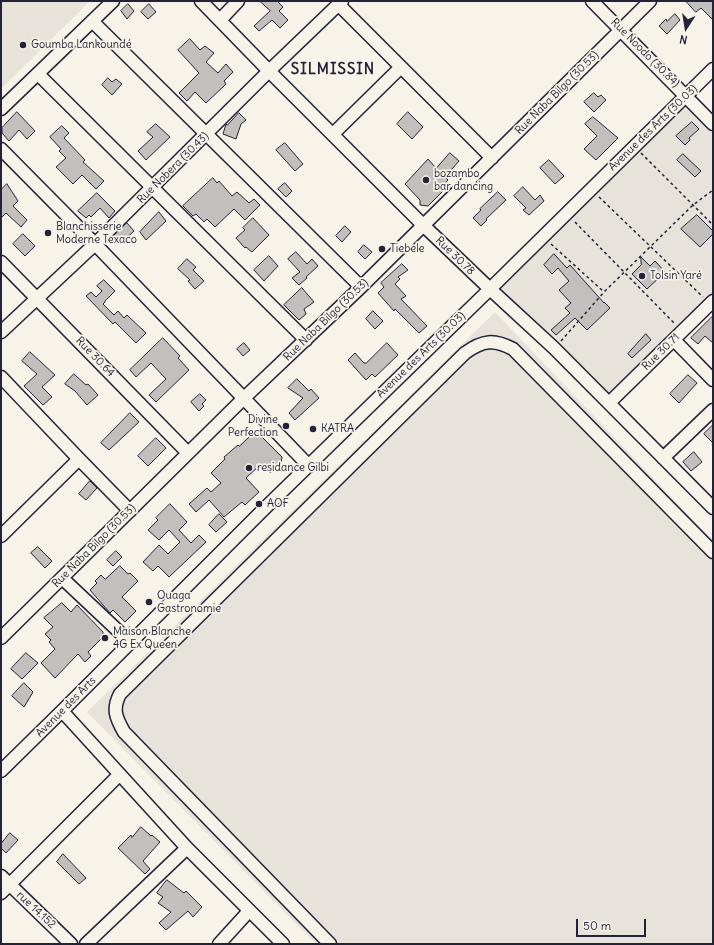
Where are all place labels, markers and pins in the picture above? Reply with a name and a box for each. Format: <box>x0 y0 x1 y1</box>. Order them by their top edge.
place label: Goumba Lankoundé <box>31 38 132 52</box>
marker: Goumba Lankoundé <box>18 40 28 50</box>
place label: bozambo bar dancing <box>434 167 493 193</box>
marker: bozambo bar dancing <box>421 175 431 185</box>
place label: Blanchisserie Moderne Texaco <box>56 220 137 246</box>
marker: Blanchisserie Moderne Texaco <box>43 228 53 238</box>
place label: Tiebele <box>390 242 425 256</box>
marker: Tiebele <box>377 244 387 254</box>
place label: Tolsin Yaré <box>650 269 702 283</box>
marker: Tolsin Yaré <box>637 271 647 281</box>
place label: Divine Perfection <box>228 413 278 439</box>
marker: Divine Perfection <box>281 421 291 431</box>
place label: KATRA <box>321 422 354 436</box>
marker: KATRA <box>308 424 318 434</box>
place label: residance Gilbi <box>257 461 329 475</box>
marker: residance Gilbi <box>244 463 254 473</box>
place label: AOF <box>267 497 289 511</box>
marker: AOF <box>254 499 264 509</box>
place label: Ouaga Gastronomie <box>157 589 221 615</box>
marker: Ouaga Gastronomie <box>144 597 154 607</box>
place label: Maison Blanche 4G Ex Queen <box>113 625 191 651</box>
marker: Maison Blanche 4G Ex Queen <box>100 633 110 643</box>

